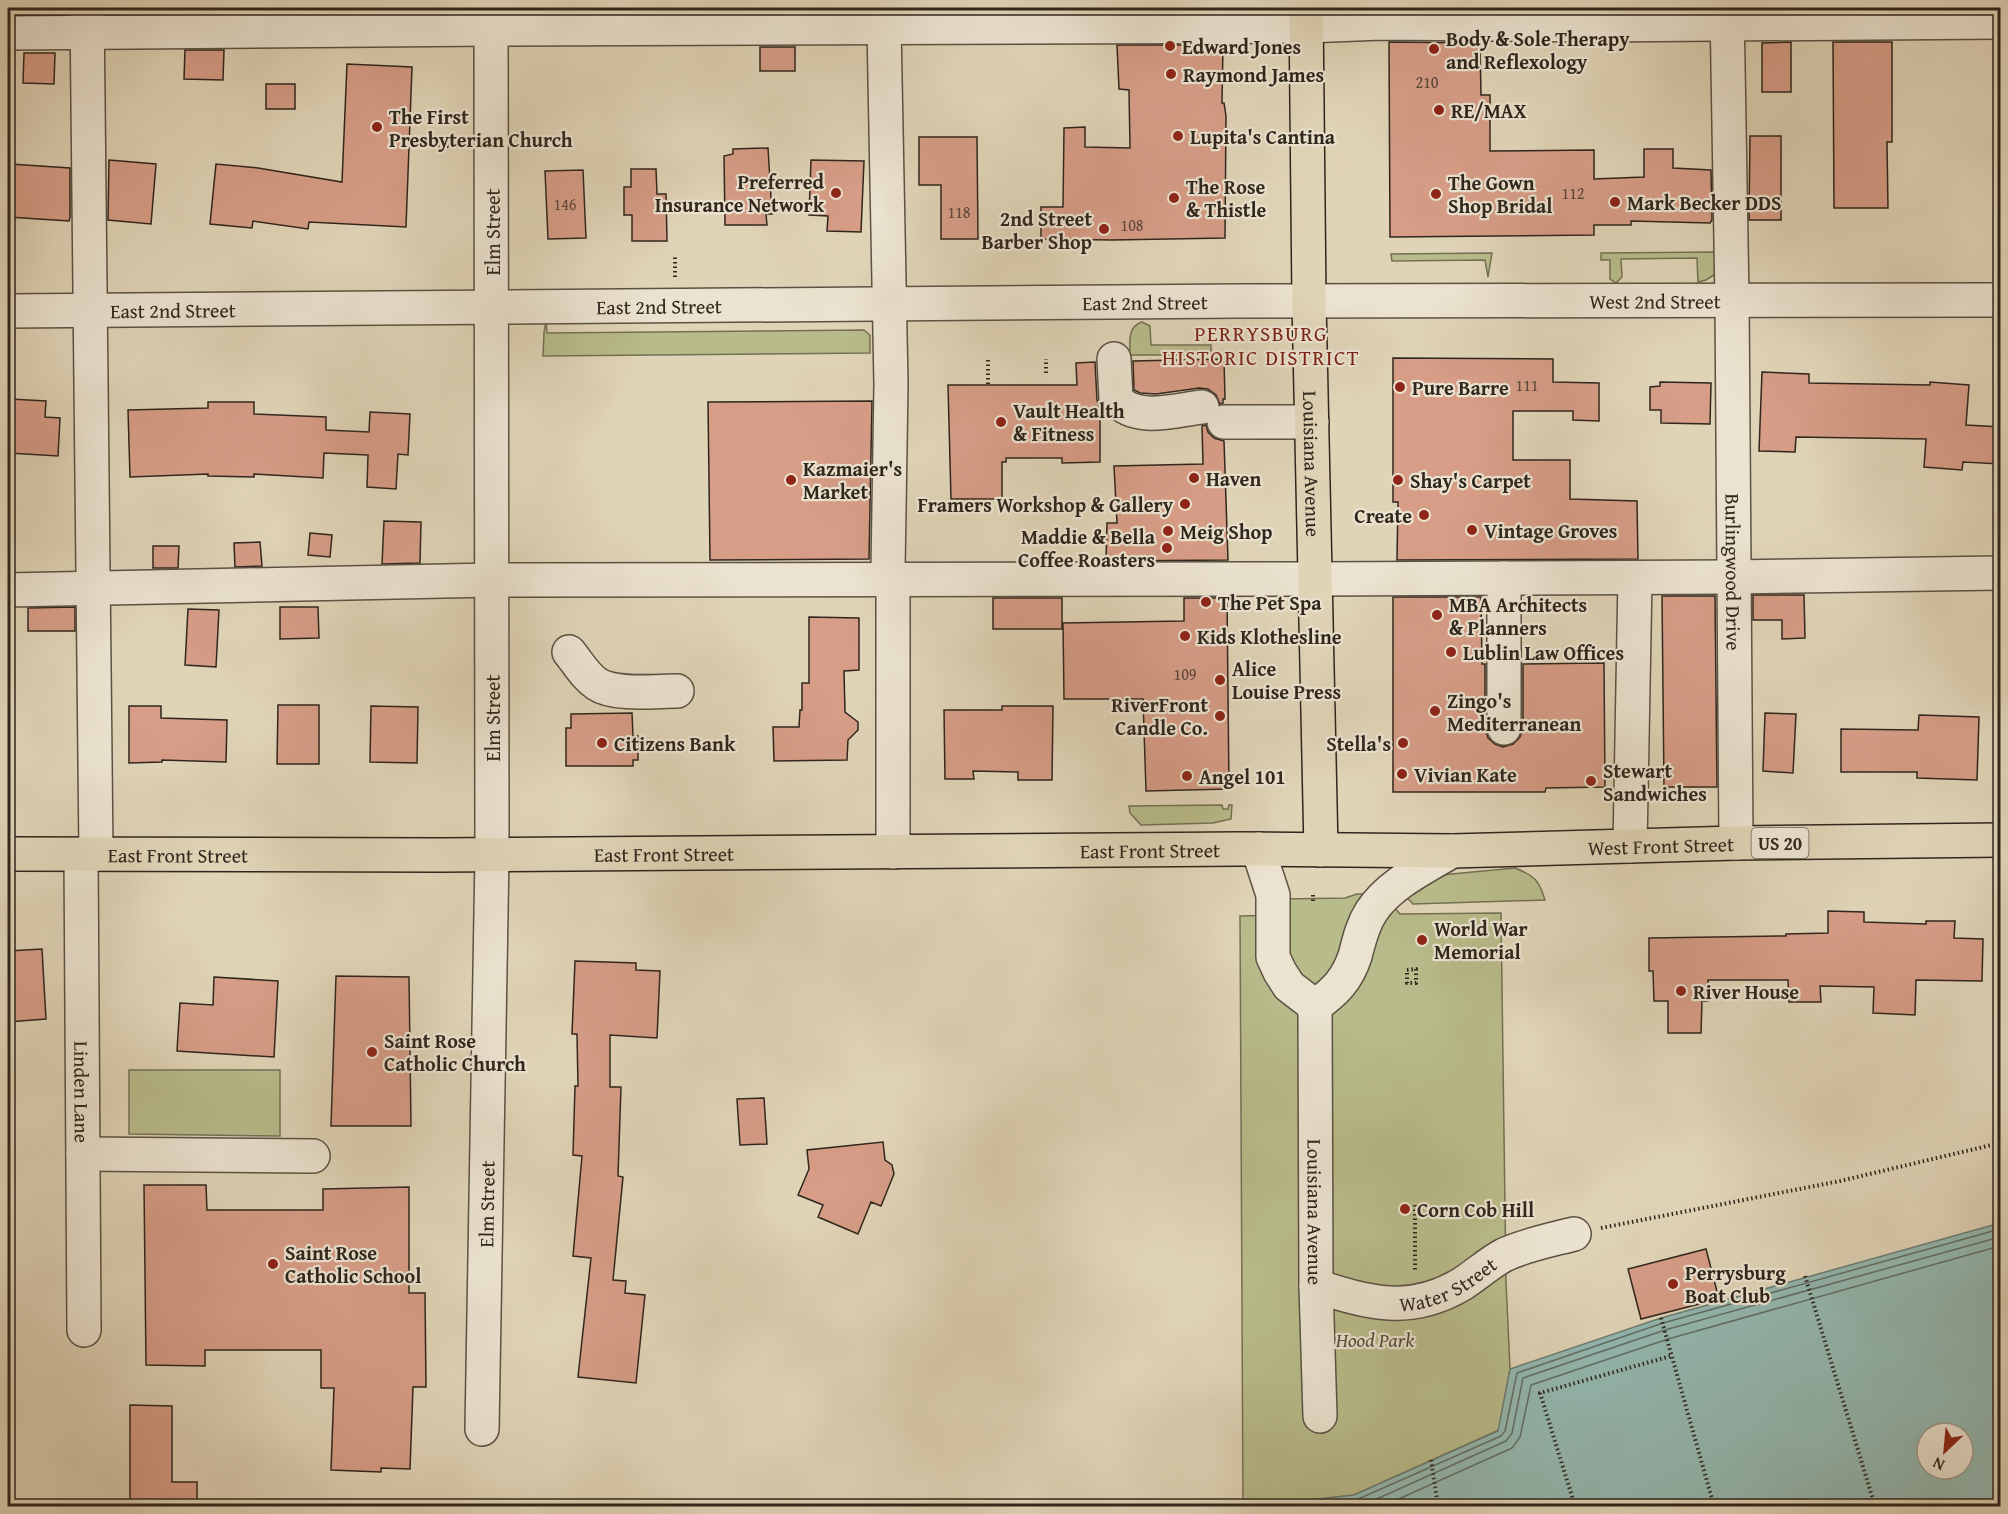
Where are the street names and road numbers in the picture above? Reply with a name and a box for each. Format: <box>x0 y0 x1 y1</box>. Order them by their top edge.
street label: Elm Street <box>478 188 507 276</box>
street label: West 2nd Street <box>1589 286 1721 315</box>
street label: East 2nd Street <box>1082 287 1208 317</box>
street label: East 2nd Street <box>596 291 722 321</box>
street label: East 2nd Street <box>110 295 236 325</box>
street label: Louisiana Avenue <box>1296 391 1329 537</box>
street label: Burlingwood Drive <box>1719 493 1749 651</box>
street label: Elm Street <box>478 674 507 762</box>
road number: US 20 <box>1752 828 1808 858</box>
street label: West Front Street <box>1587 829 1734 862</box>
street label: East Front Street <box>1080 835 1220 865</box>
street label: East Front Street <box>594 838 734 868</box>
street label: East Front Street <box>108 840 248 869</box>
street label: Linden Lane <box>68 1041 97 1143</box>
street label: Louisiana Avenue <box>1301 1139 1330 1285</box>
street label: Elm Street <box>471 1160 501 1248</box>
street label: Water Street <box>1398 1249 1502 1318</box>

